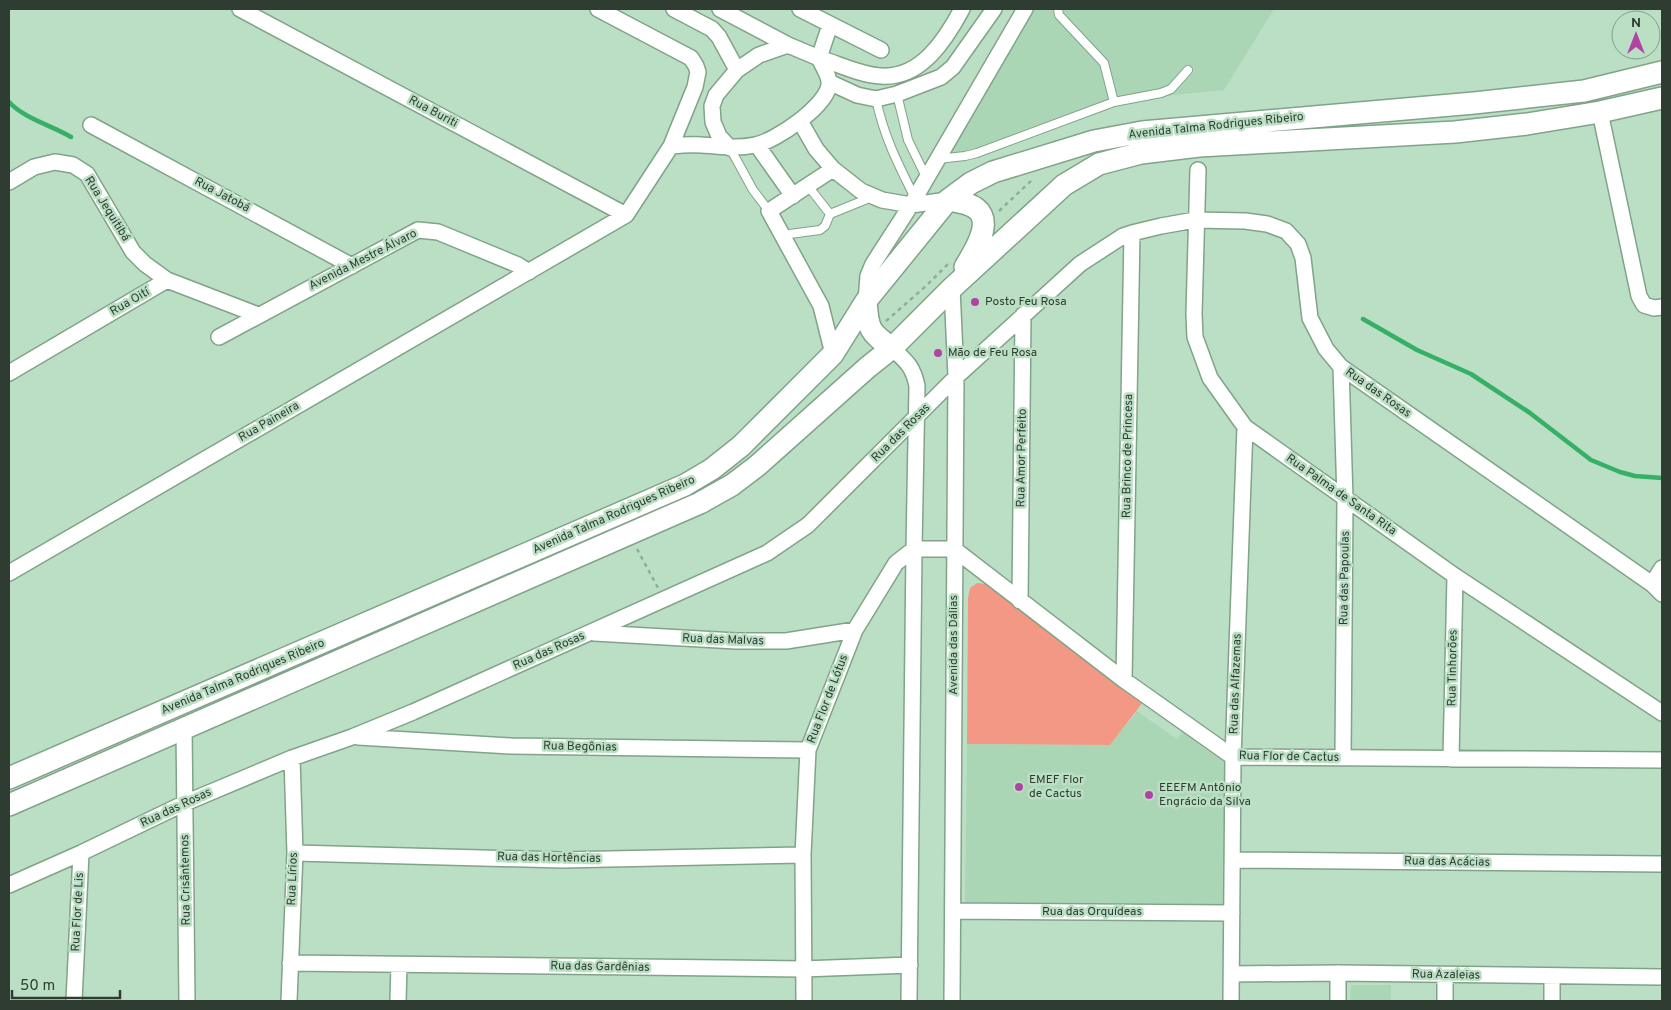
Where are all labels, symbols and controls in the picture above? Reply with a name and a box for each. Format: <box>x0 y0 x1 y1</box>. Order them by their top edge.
north arrow <box>1611 10 1661 60</box>
text: N <box>1631 15 1641 32</box>
street label: Rua Buriti <box>406 92 460 132</box>
street label: Avenida Talma Rodrigues Ribeiro <box>1128 109 1305 143</box>
street label: Rua Jequitibá <box>81 173 133 245</box>
street label: Rua Jatobá <box>191 174 253 216</box>
street label: Avenida Mestre Álvaro <box>306 226 420 294</box>
street label: Rua Oití <box>107 284 154 320</box>
place label: Posto Feu Rosa <box>985 294 1067 310</box>
marker: Posto Feu Rosa <box>969 296 981 308</box>
place label: Mão de Feu Rosa <box>948 345 1037 361</box>
marker: Mão de Feu Rosa <box>932 347 944 359</box>
street label: Rua das Rosas <box>1342 364 1414 422</box>
street label: Rua Brinco de Princesa <box>1119 394 1137 518</box>
street label: Rua Paineira <box>236 398 302 446</box>
street label: Rua das Rosas <box>868 400 934 466</box>
street label: Rua Amor Perfeito <box>1013 408 1031 508</box>
street label: Rua Palma de Santa Rita <box>1283 451 1399 539</box>
street label: Avenida Talma Rodrigues Ribeiro <box>530 472 698 558</box>
street label: Rua das Papoulas <box>1336 531 1354 625</box>
street label: Avenida das Dálias <box>946 595 962 695</box>
street label: Rua das Rosas <box>511 628 587 674</box>
street label: Rua Tinhorões <box>1444 629 1462 707</box>
street label: Rua das Malvas <box>682 631 764 649</box>
street label: Rua das Alfazemas <box>1226 633 1246 735</box>
street label: Avenida Talma Rodrigues Ribeiro <box>159 635 327 719</box>
street label: Rua Flor de Lótus <box>804 652 852 746</box>
street label: Rua Begônias <box>543 738 617 756</box>
street label: Rua Flor de Cactus <box>1239 748 1339 766</box>
place label: EMEF Flor de Cactus <box>1029 772 1084 802</box>
place label: EEEFM Antônio Engrácio da Silva <box>1159 780 1251 810</box>
marker: EMEF Flor de Cactus <box>1013 781 1025 793</box>
street label: Rua das Rosas <box>138 784 214 832</box>
marker: EEEFM Antônio Engrácio da Silva <box>1143 789 1155 801</box>
street label: Rua Crisântemos <box>177 834 195 926</box>
street label: Rua das Hortências <box>497 849 601 867</box>
street label: Rua Lírios <box>284 852 302 906</box>
street label: Rua das Acácias <box>1404 853 1490 871</box>
street label: Rua Flor de Lis <box>68 872 88 952</box>
street label: Rua das Orquídeas <box>1042 904 1142 920</box>
street label: Rua das Gardênias <box>550 958 650 976</box>
street label: Rua Azaleias <box>1412 966 1480 984</box>
scale bar <box>12 968 120 1000</box>
text: 50 m <box>20 977 55 996</box>

